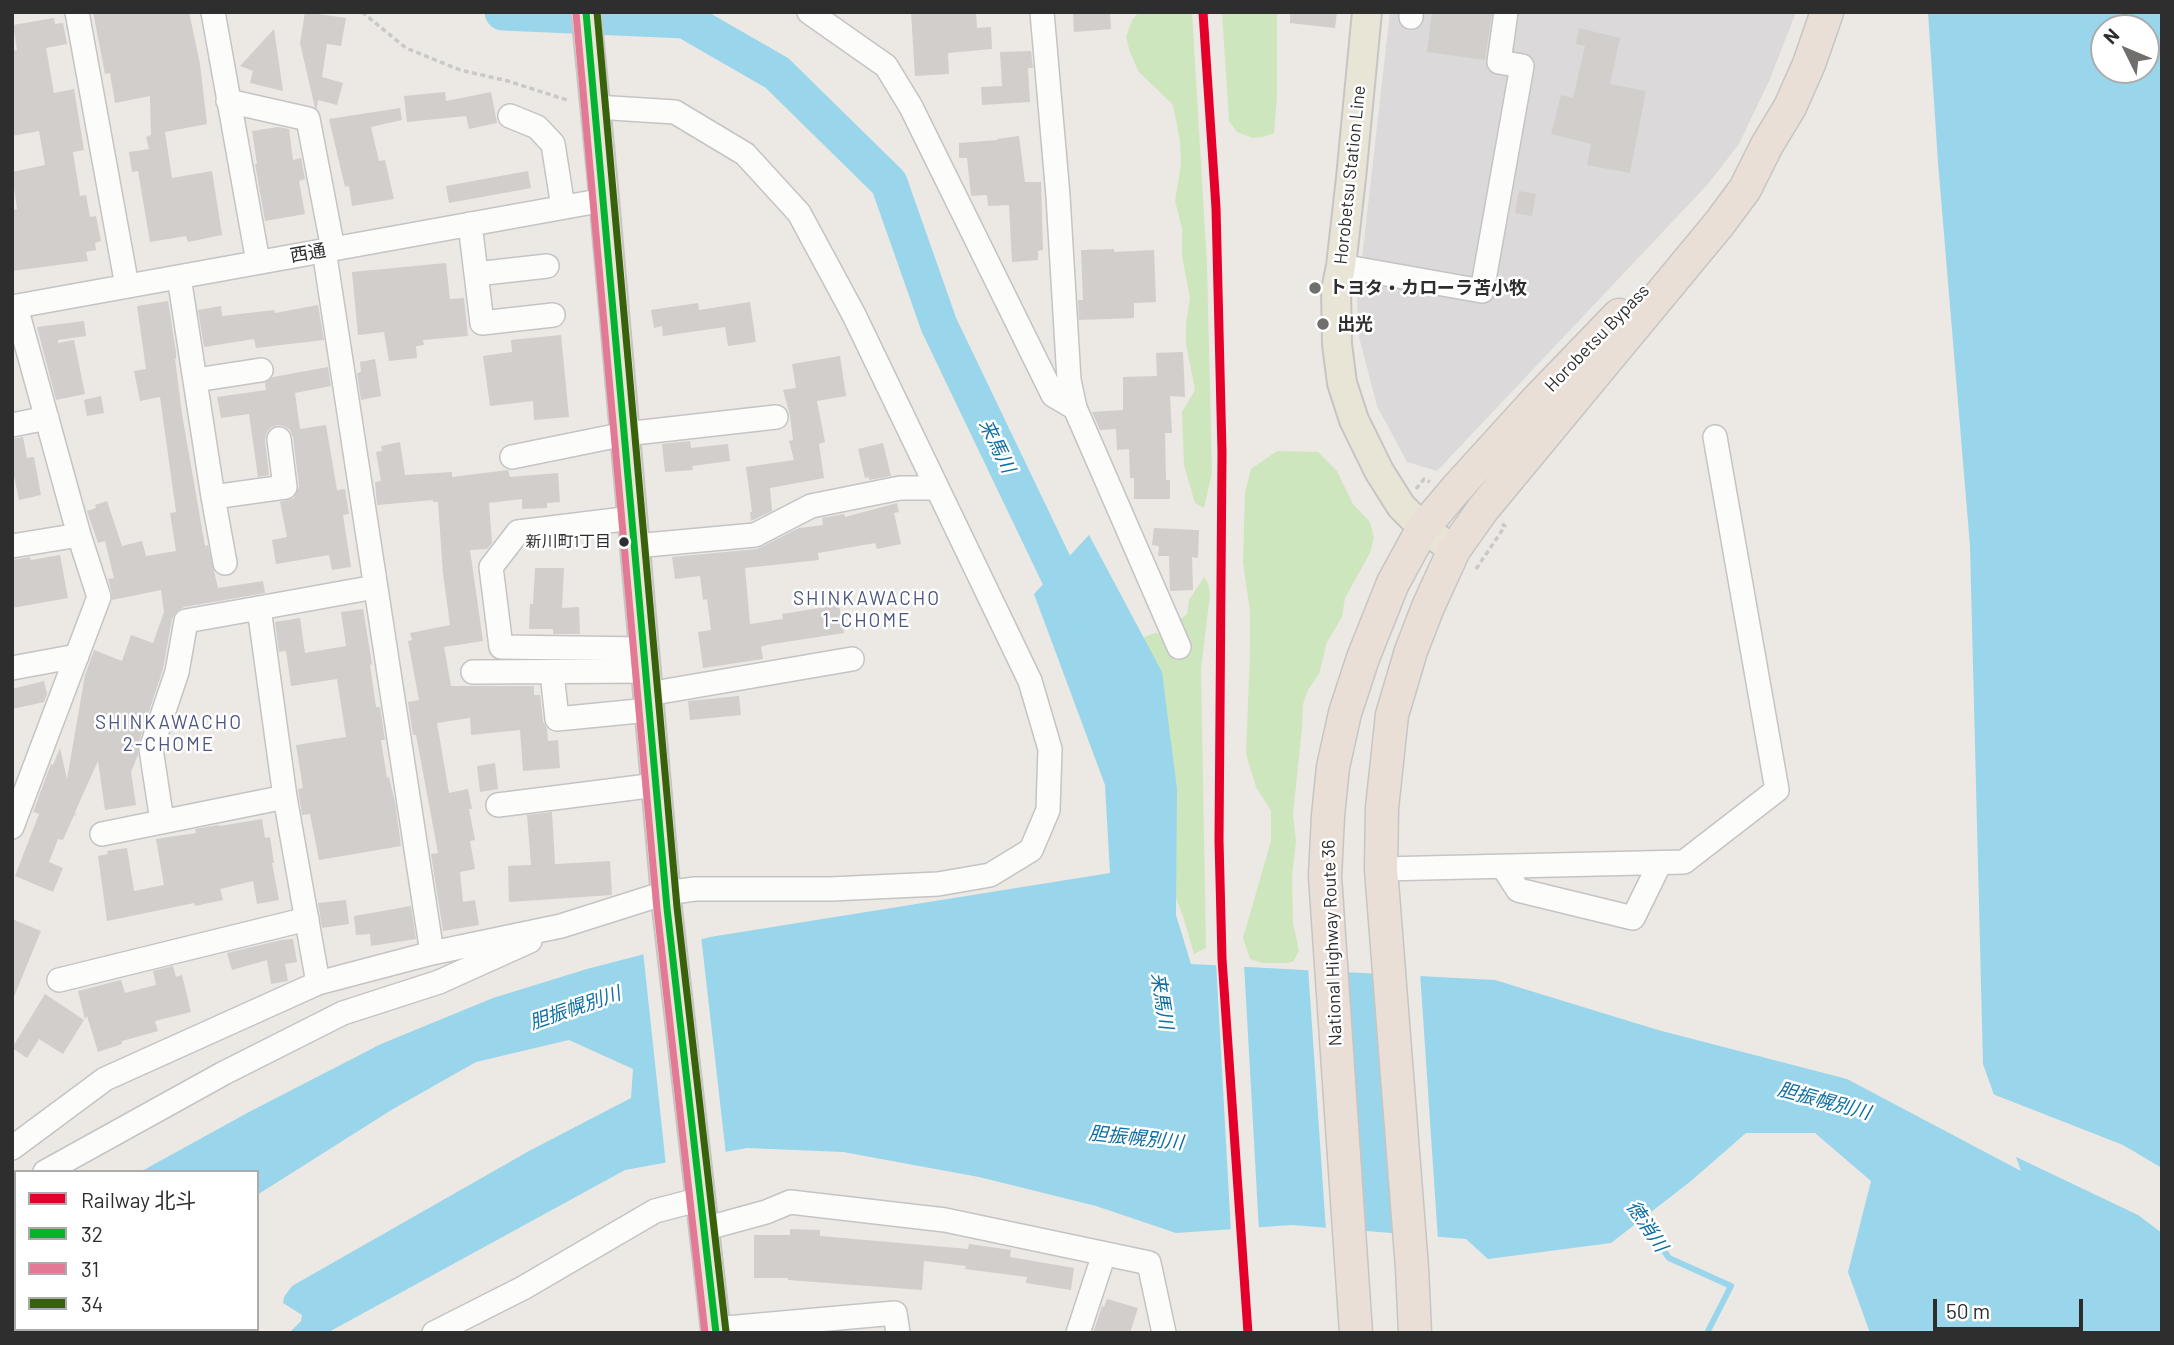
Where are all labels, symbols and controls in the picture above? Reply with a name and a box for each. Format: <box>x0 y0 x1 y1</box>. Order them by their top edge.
north arrow <box>2090 14 2160 84</box>
text: N <box>2098 23 2123 48</box>
street label: Horobetsu Station Line <box>1330 84 1370 266</box>
street label: 西通 <box>288 239 328 267</box>
place label: トヨタ・カローラ苫小牧 <box>1329 277 1527 299</box>
marker: トヨタ・カローラ苫小牧 <box>1307 280 1323 296</box>
street label: Horobetsu Bypass <box>1540 280 1654 396</box>
place label: 出光 <box>1337 313 1373 335</box>
marker: 出光 <box>1315 316 1331 332</box>
water label: 来馬川 <box>974 415 1020 477</box>
place label: 新川町1丁目 <box>525 532 611 552</box>
marker: 新川町1丁目 <box>617 535 631 549</box>
district label: SHINKAWACHO 1-CHOME <box>794 588 940 632</box>
district label: SHINKAWACHO 2-CHOME <box>96 712 242 756</box>
street label: National Highway Route 36 <box>1318 839 1346 1047</box>
water label: 来馬川 <box>1146 971 1178 1031</box>
water label: 胆振幌別川 <box>526 982 624 1034</box>
water label: 胆振幌別川 <box>1775 1078 1873 1124</box>
water label: 胆振幌別川 <box>1088 1122 1184 1154</box>
legend <box>14 1170 259 1331</box>
text: Railway 北斗 <box>81 1187 196 1212</box>
water label: 徳消川 <box>1622 1196 1672 1256</box>
text: 32 <box>81 1221 103 1246</box>
text: 31 <box>81 1256 99 1281</box>
scale bar <box>1936 1286 2086 1330</box>
text: 34 <box>81 1291 103 1316</box>
text: 50 m <box>1946 1298 1990 1323</box>

